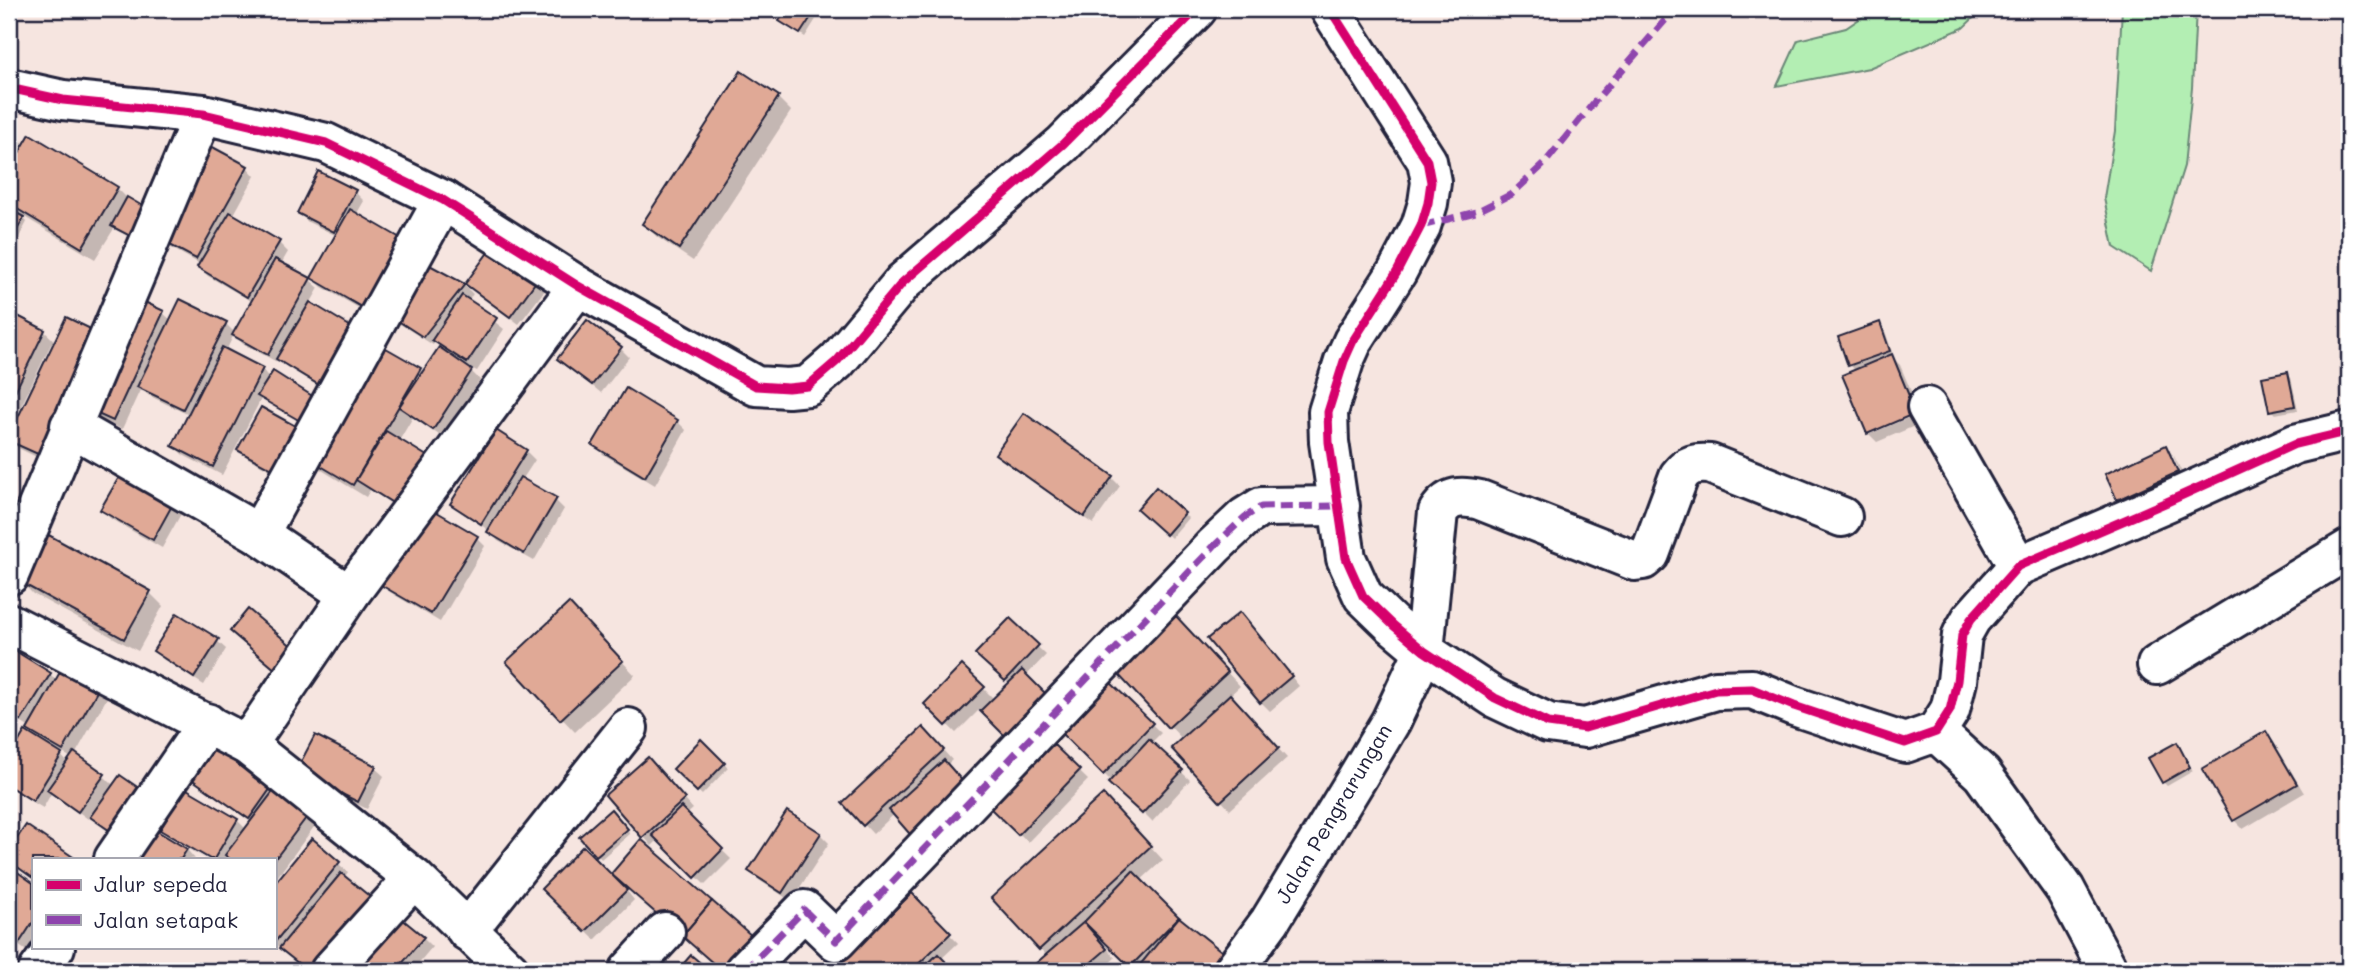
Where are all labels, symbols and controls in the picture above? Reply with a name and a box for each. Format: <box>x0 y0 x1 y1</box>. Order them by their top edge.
street label: Jalan Pengrarungan <box>1268 718 1397 908</box>
legend <box>32 858 276 948</box>
text: Jalur sepeda <box>94 870 228 897</box>
text: Jalan setapak <box>94 906 238 933</box>

